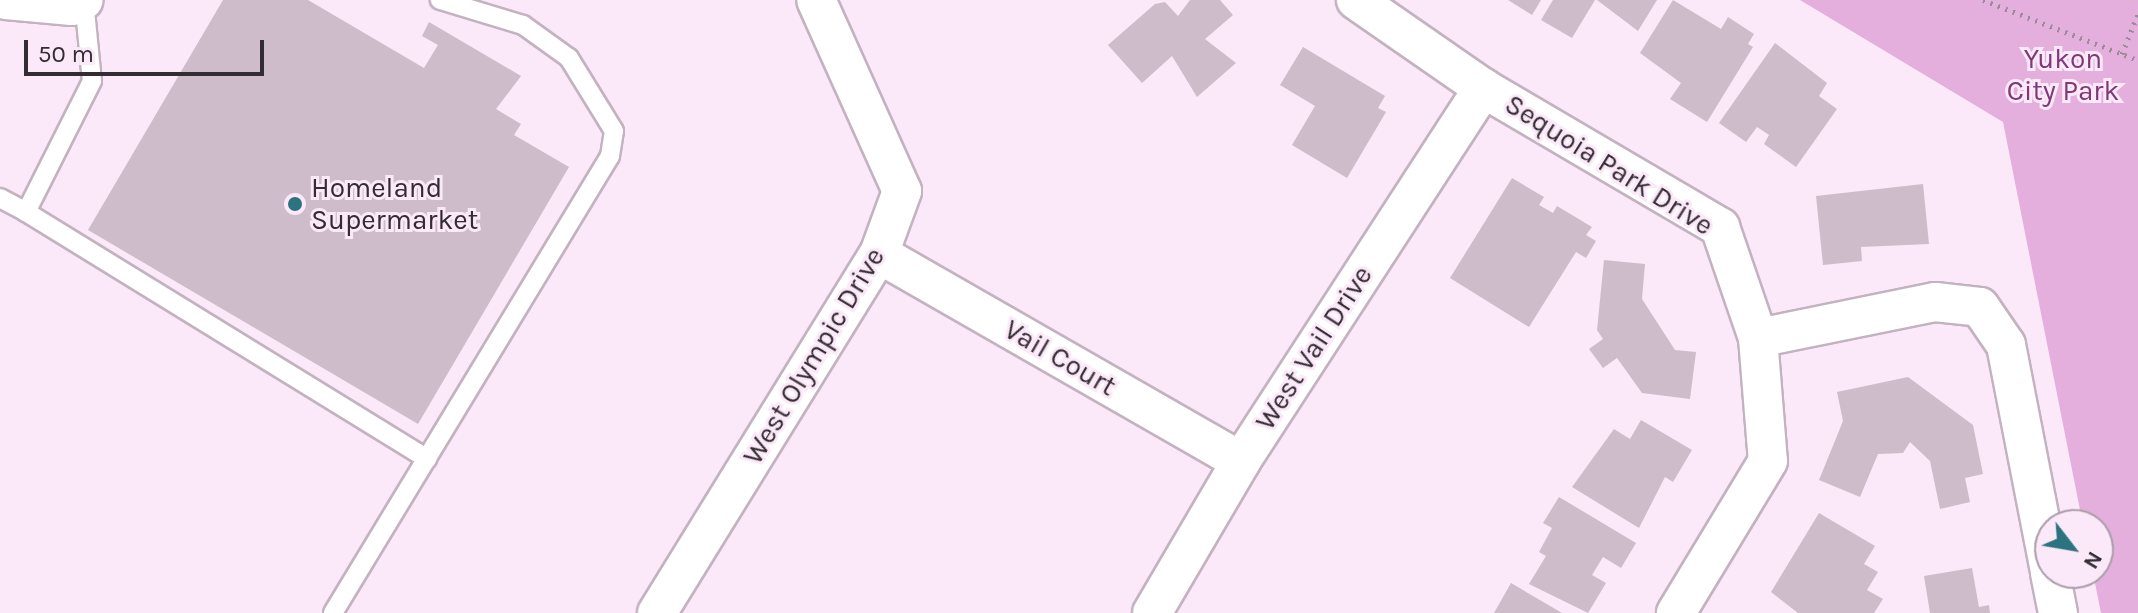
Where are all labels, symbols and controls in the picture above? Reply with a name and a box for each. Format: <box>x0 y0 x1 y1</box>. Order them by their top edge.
scale bar <box>28 24 268 74</box>
text: 50 m <box>38 40 94 68</box>
park label: Yukon City Park <box>2007 42 2119 108</box>
street label: Sequoia Park Drive <box>1499 87 1719 243</box>
place label: Homeland Supermarket <box>311 171 478 237</box>
marker: Homeland Supermarket <box>286 195 304 213</box>
street label: West Olympic Drive <box>736 242 892 470</box>
street label: West Vail Drive <box>1248 260 1380 436</box>
street label: Vail Court <box>998 313 1122 403</box>
north arrow <box>2034 509 2114 589</box>
text: N <box>2078 547 2108 574</box>

